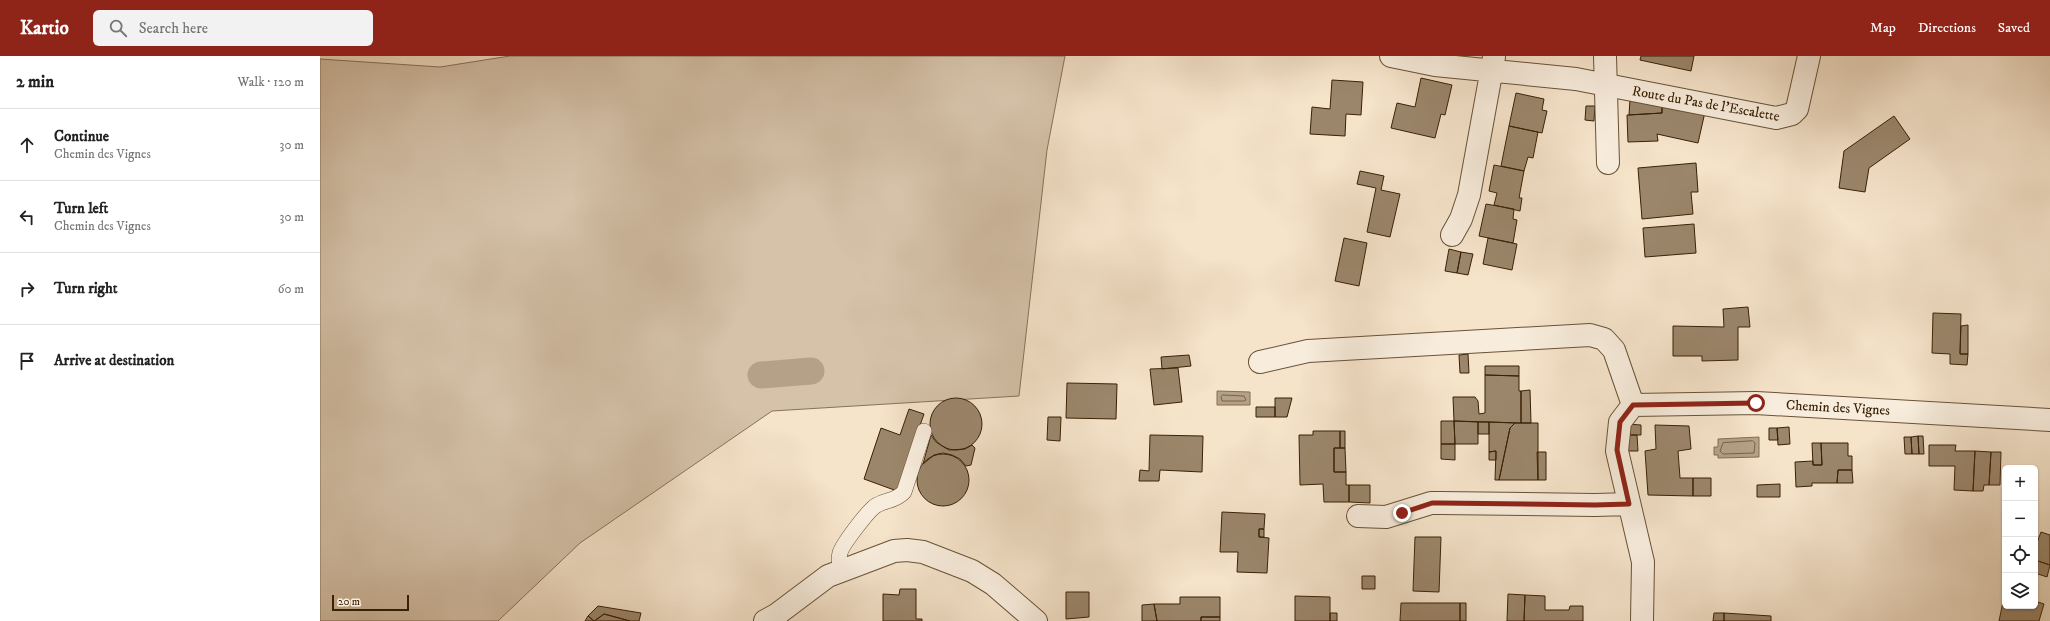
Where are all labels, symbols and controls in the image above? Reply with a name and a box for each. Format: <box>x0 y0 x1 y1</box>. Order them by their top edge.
search box <box>93 10 373 46</box>
text: Kartio <box>20 17 69 40</box>
icon: search <box>107 17 129 39</box>
text: Search here <box>139 19 208 38</box>
text: Map <box>1870 19 1896 37</box>
text: Directions <box>1918 19 1976 37</box>
text: Saved <box>1998 19 2030 37</box>
text: 2 min <box>16 71 54 93</box>
text: Walk · 120 m <box>238 74 304 90</box>
street label: Route du Pas de l'Escalette <box>1631 82 1781 126</box>
text: Continue <box>54 127 109 146</box>
icon: ahead <box>16 134 38 156</box>
text: 30 m <box>280 137 304 153</box>
text: Chemin des Vignes <box>54 146 151 162</box>
text: Turn left <box>54 199 108 218</box>
icon: left <box>16 206 38 228</box>
text: 30 m <box>280 209 304 225</box>
text: Chemin des Vignes <box>54 218 151 234</box>
icon: right <box>16 278 38 300</box>
text: Turn right <box>54 279 117 298</box>
text: 60 m <box>278 281 304 297</box>
icon: arrive <box>16 350 38 372</box>
text: Arrive at destination <box>54 351 174 370</box>
route start <box>1747 394 1765 412</box>
street label: Chemin des Vignes <box>1785 396 1891 420</box>
map controls <box>2002 465 2038 609</box>
button: + <box>2002 465 2038 501</box>
button: − <box>2002 501 2038 537</box>
route end <box>1393 504 1411 522</box>
button: locate <box>2002 537 2038 573</box>
button: layers <box>2002 573 2038 609</box>
scale bar <box>332 593 409 612</box>
text: 20 m <box>338 595 360 609</box>

